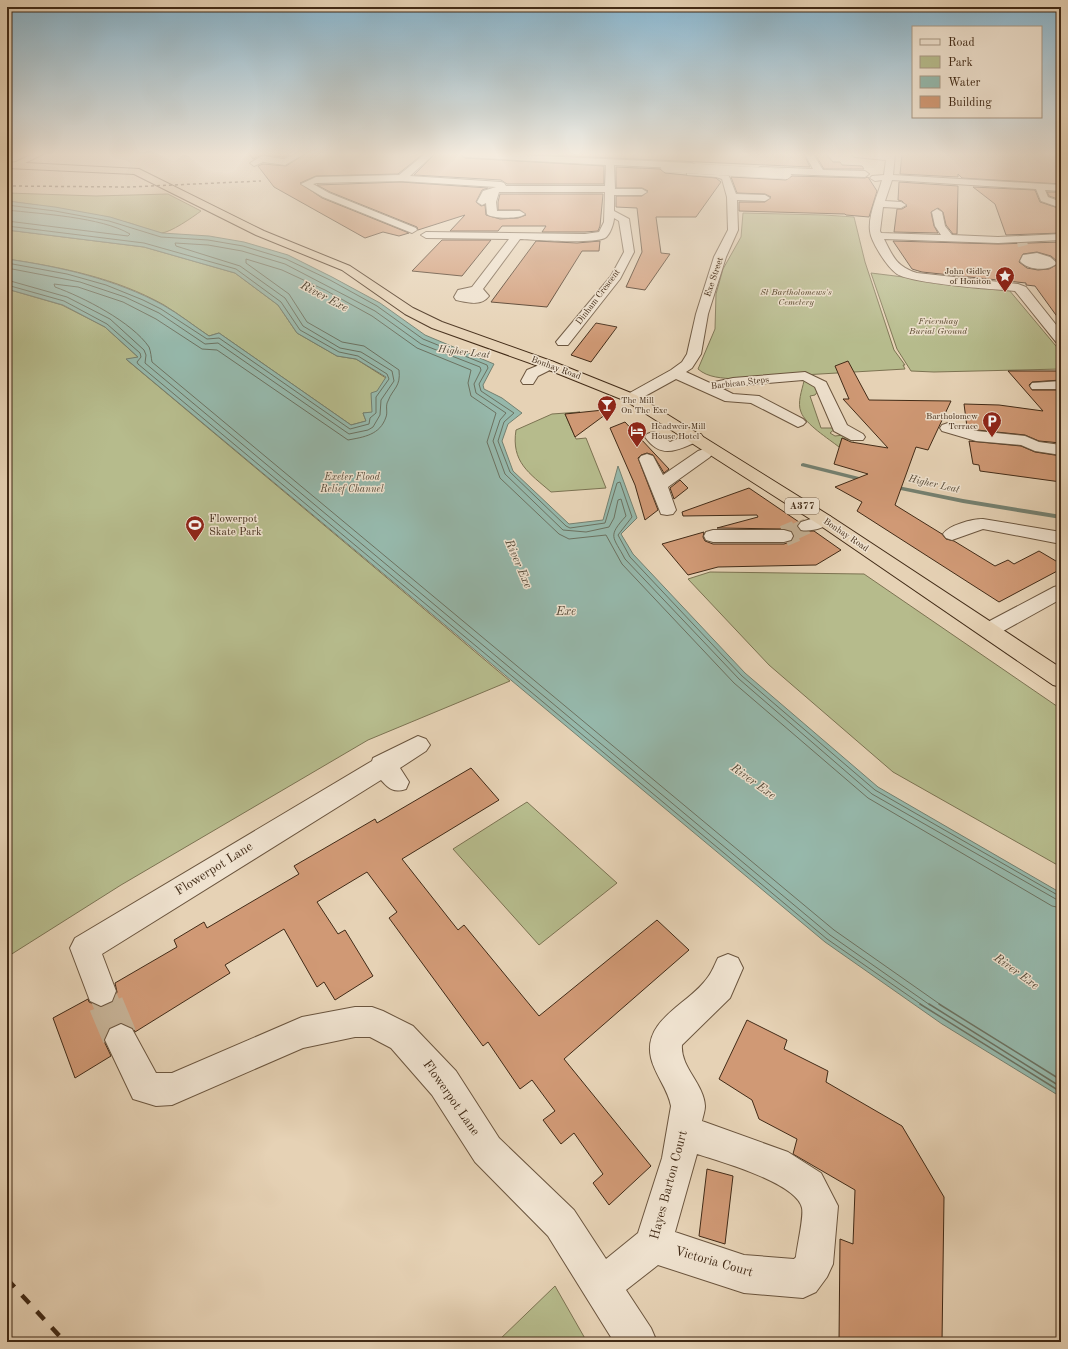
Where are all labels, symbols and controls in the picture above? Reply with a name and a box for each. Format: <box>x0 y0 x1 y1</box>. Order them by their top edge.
legend <box>912 26 1042 118</box>
text: Road <box>948 37 975 49</box>
text: Park <box>948 57 973 69</box>
text: Water <box>948 77 981 89</box>
text: Building <box>948 97 992 109</box>
street label: Exe Street <box>703 256 725 298</box>
place icon: John Gidley of Honiton <box>994 265 1016 293</box>
street label: Dinham Crescent <box>574 267 622 327</box>
place label: John Gidley of Honiton <box>944 267 991 286</box>
water label: River Exe <box>297 279 350 315</box>
park label: St Bartholomews's Cemetery <box>760 288 832 307</box>
park label: Friernhay Burial Ground <box>908 317 967 336</box>
water label: Higher Leat <box>437 344 491 361</box>
street label: Bonhay Road <box>530 355 582 381</box>
street label: Barbican Steps <box>710 375 770 391</box>
bar icon: The Mill On The Exe <box>596 394 618 422</box>
place label: The Mill On The Exe <box>621 396 667 415</box>
parking icon: Bartholomew Terrace <box>981 410 1003 438</box>
place label: Bartholomew Terrace <box>926 412 978 431</box>
hotel icon: Headweir Mill House Hotel <box>626 420 648 448</box>
place label: Headweir Mill House Hotel <box>651 422 706 441</box>
water label: Exeter Flood Relief Channel <box>319 472 384 495</box>
water label: Higher Leat <box>906 473 961 496</box>
road number: A377 <box>785 498 819 514</box>
sports icon: Flowerpot Skate Park <box>184 514 206 542</box>
place label: Flowerpot Skate Park <box>209 514 262 538</box>
street label: Bonhay Road <box>822 517 870 553</box>
water label: River Exe <box>502 537 534 590</box>
water label: Exe <box>555 606 576 618</box>
water label: River Exe <box>728 761 778 802</box>
street label: Flowerpot Lane <box>173 840 255 898</box>
water label: River Exe <box>991 951 1041 992</box>
street label: Flowerpot Lane <box>420 1058 482 1138</box>
street label: Hayes Barton Court <box>648 1129 690 1241</box>
street label: Victoria Court <box>674 1245 755 1279</box>

